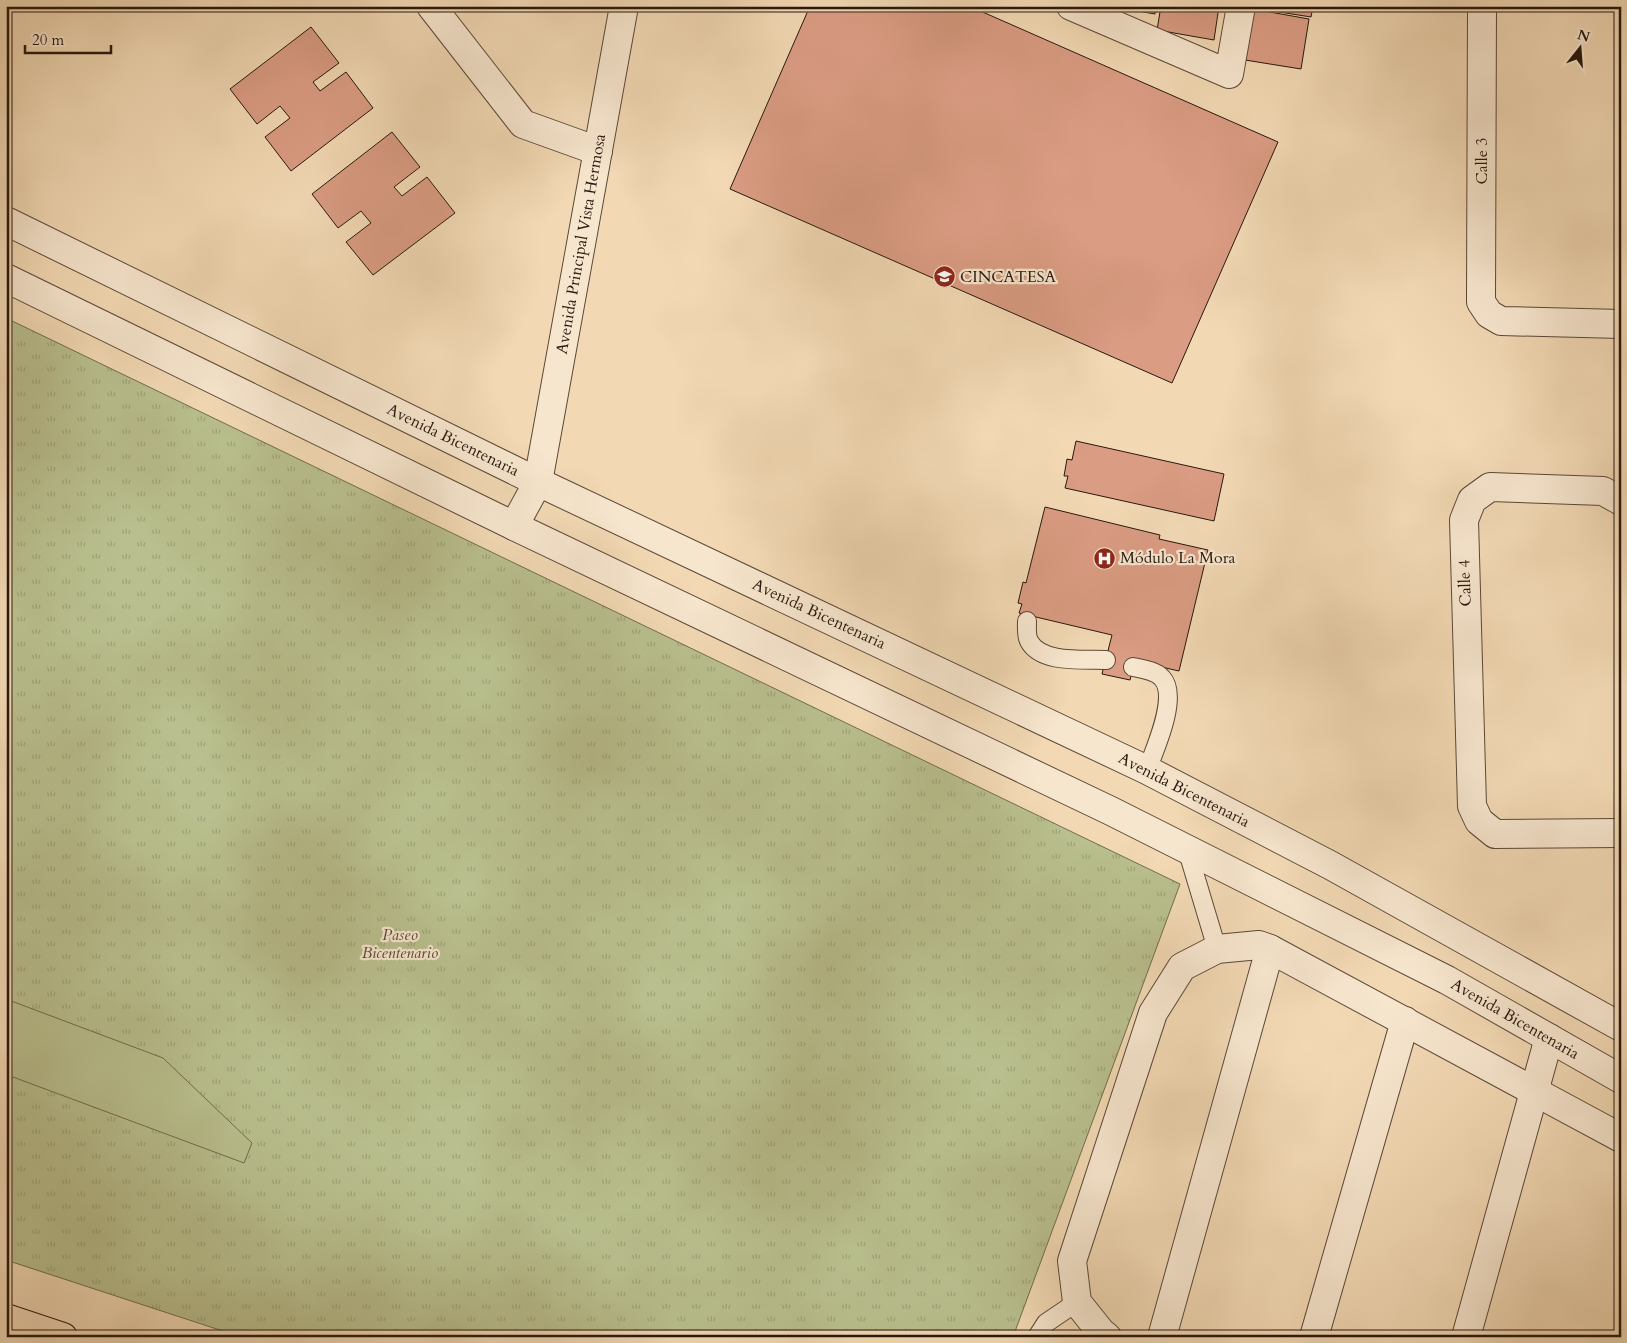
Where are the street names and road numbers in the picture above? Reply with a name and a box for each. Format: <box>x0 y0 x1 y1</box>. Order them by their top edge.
street label: Avenida Principal Vista Hermosa <box>551 132 611 356</box>
street label: Calle 3 <box>1471 137 1493 185</box>
street label: Avenida Bicentenaria <box>383 398 523 482</box>
street label: Calle 4 <box>1453 559 1477 607</box>
street label: Avenida Bicentenaria <box>749 573 889 655</box>
street label: Avenida Bicentenaria <box>1115 747 1254 833</box>
street label: Avenida Bicentenaria <box>1447 973 1583 1065</box>

